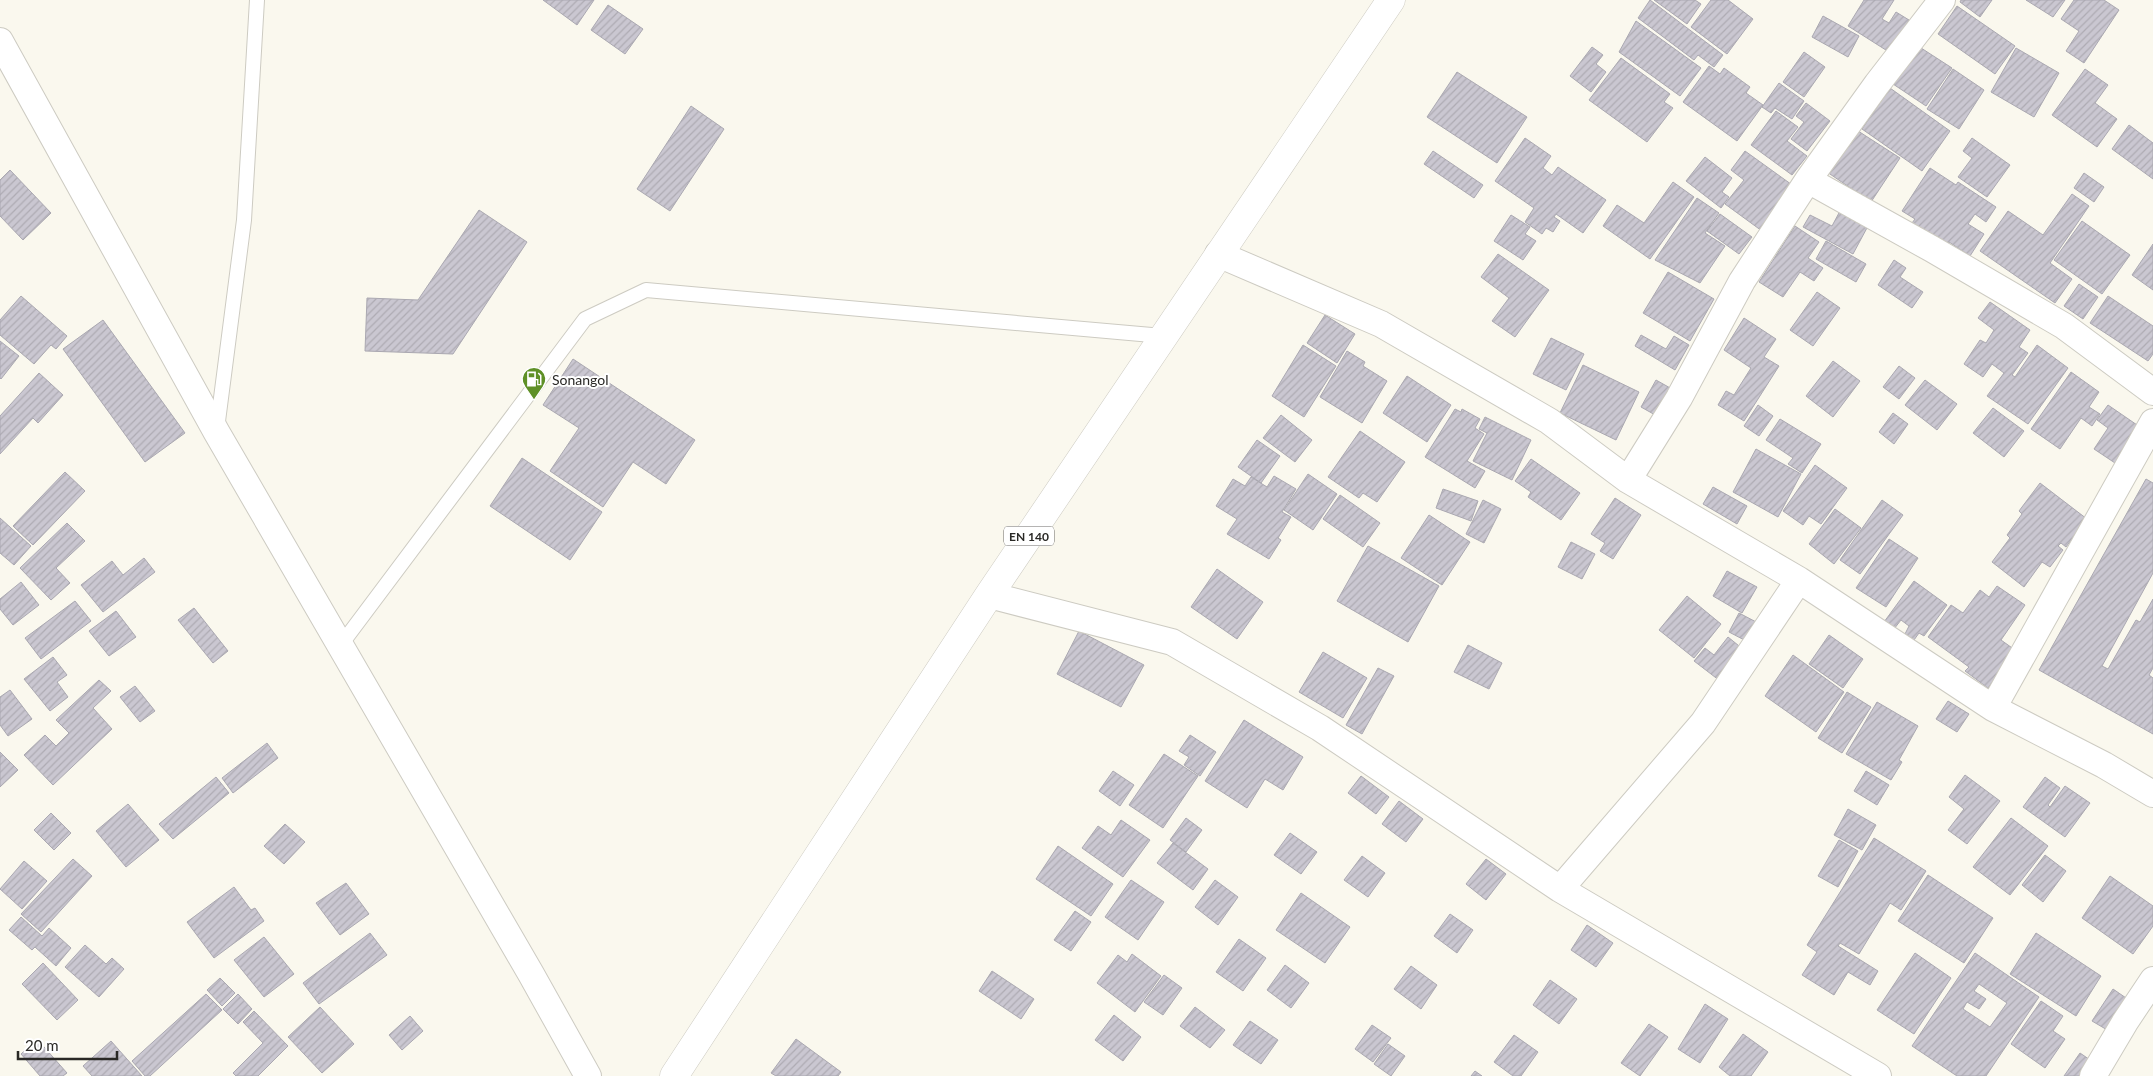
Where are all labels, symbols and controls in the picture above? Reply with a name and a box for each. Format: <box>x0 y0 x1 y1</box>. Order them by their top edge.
fuel station icon: Sonangol <box>521 366 547 400</box>
place label: Sonangol <box>552 371 608 388</box>
road number: EN 140 <box>1004 526 1054 546</box>
scale bar <box>18 1028 116 1060</box>
text: 20 m <box>25 1036 59 1054</box>

